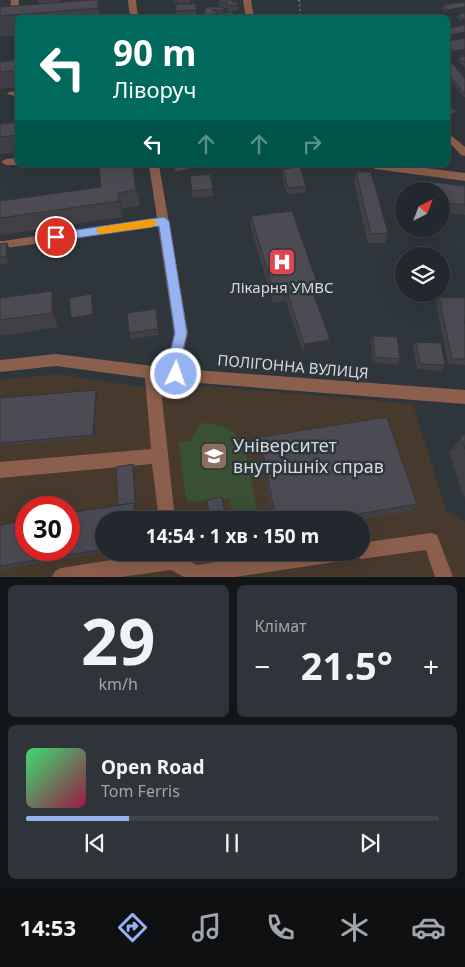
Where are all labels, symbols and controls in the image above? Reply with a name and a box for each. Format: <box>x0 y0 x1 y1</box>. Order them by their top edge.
text: 90 m <box>113 29 196 76</box>
icon: left <box>30 35 95 100</box>
text: Ліворуч <box>113 74 196 104</box>
icon: left <box>139 130 167 158</box>
icon: ahead <box>192 130 220 158</box>
icon: ahead <box>245 130 273 158</box>
icon: right <box>298 130 326 158</box>
north arrow <box>395 182 450 238</box>
map controls <box>395 182 450 302</box>
pin <box>35 216 77 258</box>
icon: arrive <box>42 223 70 251</box>
hospital icon: Лікарня УМВС <box>267 247 297 277</box>
button: layers <box>395 247 450 302</box>
place label: Лікарня УМВС <box>230 277 334 297</box>
position arrow <box>149 347 201 399</box>
street label: ПОЛІГОННА ВУЛИЦЯ <box>217 349 369 383</box>
place label: Університет внутрішніх справ <box>233 433 384 478</box>
school or university icon: Університет внутрішніх справ <box>199 441 229 471</box>
speed limit sign: 30 <box>15 496 80 561</box>
text: 14:54 · 1 хв · 150 m <box>146 523 319 549</box>
text: 29 <box>81 596 155 684</box>
text: Клімат <box>255 615 306 637</box>
text: 21.5° <box>301 639 393 691</box>
text: − <box>255 647 271 685</box>
text: + <box>423 647 439 685</box>
text: km/h <box>99 673 138 695</box>
text: Open Road <box>101 754 204 780</box>
text: Tom Ferris <box>101 780 180 802</box>
icon: previous <box>81 829 109 857</box>
icon: pause <box>218 829 246 857</box>
icon: next <box>356 829 384 857</box>
icon: directions <box>115 910 150 945</box>
icon: music <box>189 910 224 945</box>
icon: phone <box>263 910 298 945</box>
icon: climate <box>337 910 372 945</box>
icon: car <box>411 910 446 945</box>
text: 14:53 <box>19 912 76 942</box>

